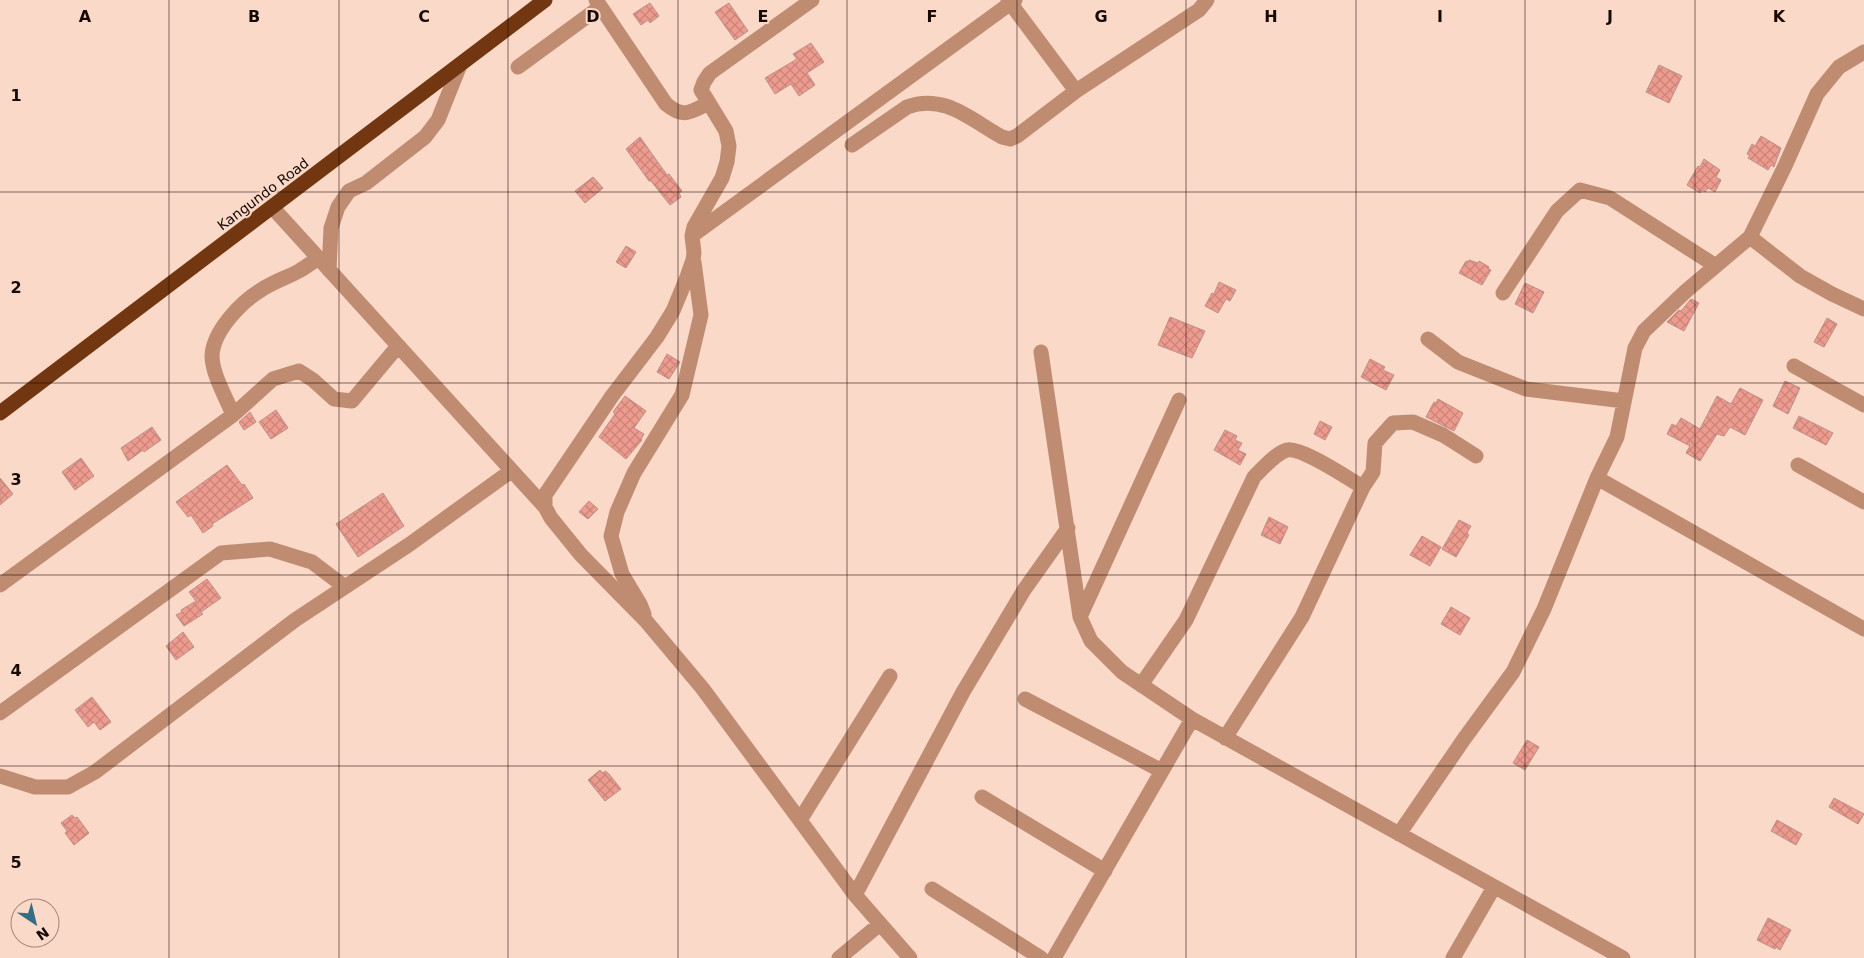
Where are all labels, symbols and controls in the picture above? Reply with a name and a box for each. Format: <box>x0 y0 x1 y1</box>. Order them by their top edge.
text: A <box>79 7 92 26</box>
text: B <box>248 7 260 26</box>
text: C <box>418 7 430 26</box>
text: D <box>586 7 600 26</box>
text: E <box>758 7 768 26</box>
text: F <box>927 7 937 26</box>
text: G <box>1094 7 1108 26</box>
text: H <box>1264 7 1278 26</box>
text: I <box>1437 7 1443 26</box>
text: J <box>1606 7 1613 26</box>
text: K <box>1773 7 1786 26</box>
text: 1 <box>10 86 22 105</box>
street label: Kangundo Road <box>214 154 312 234</box>
text: 2 <box>10 278 22 297</box>
text: 3 <box>10 470 22 489</box>
text: 4 <box>10 661 22 680</box>
text: 5 <box>10 853 22 872</box>
north arrow <box>10 898 60 948</box>
text: N <box>33 924 52 944</box>

